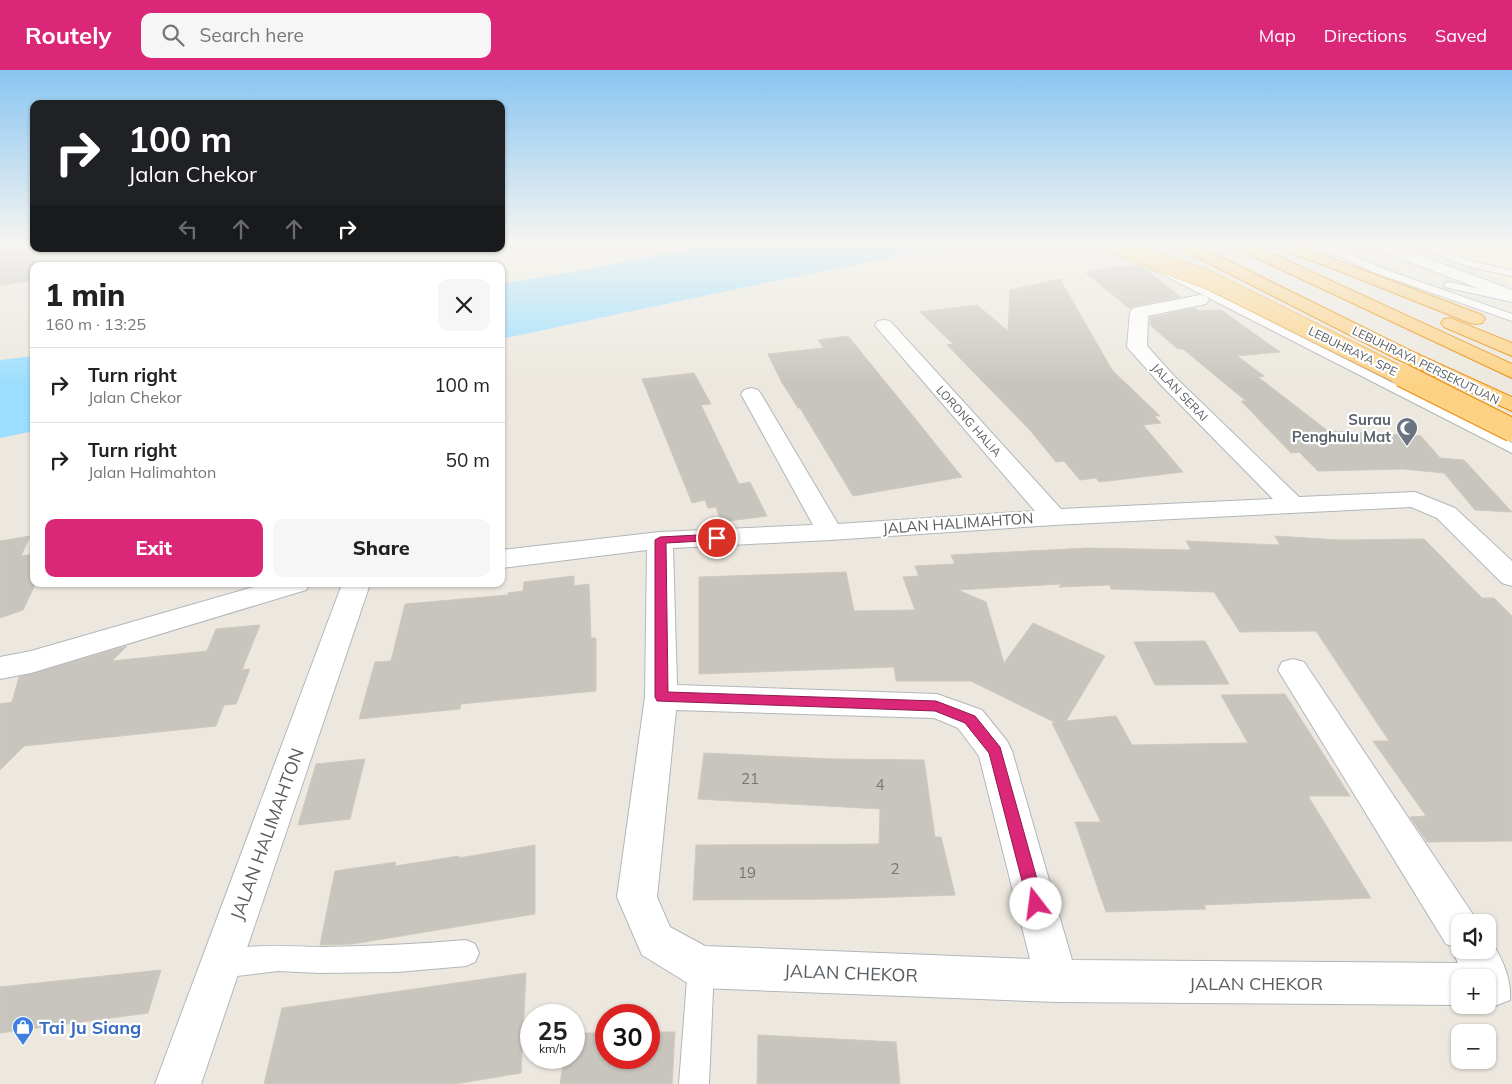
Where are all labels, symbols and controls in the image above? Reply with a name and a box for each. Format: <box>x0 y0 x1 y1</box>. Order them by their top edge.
search box <box>141 13 491 58</box>
text: Routely <box>25 20 111 50</box>
icon: search <box>159 21 187 49</box>
text: Search here <box>199 23 304 47</box>
text: Map <box>1259 24 1296 47</box>
text: Directions <box>1324 24 1407 47</box>
text: Saved <box>1435 24 1487 47</box>
text: 100 m <box>128 117 232 161</box>
icon: right <box>45 120 110 185</box>
text: Jalan Chekor <box>128 160 257 188</box>
icon: left <box>174 215 202 243</box>
icon: ahead <box>227 215 255 243</box>
icon: ahead <box>280 215 308 243</box>
icon: right <box>333 215 361 243</box>
text: 1 min <box>45 276 125 314</box>
button: close <box>438 279 490 331</box>
text: 160 m · 13:25 <box>45 314 146 334</box>
street label: LEBUHRAYA SPE <box>1306 323 1400 379</box>
street label: LEBUHRAYA PERSEKUTUAN <box>1350 323 1502 407</box>
street label: JALAN SERAI <box>1149 360 1211 424</box>
text: Turn right <box>88 363 177 387</box>
icon: right <box>45 371 73 399</box>
text: 100 m <box>434 373 490 397</box>
street label: LORONG HALIA <box>933 382 1005 460</box>
text: Jalan Chekor <box>88 387 182 407</box>
place label: Surau Penghulu Mat <box>1292 410 1391 446</box>
mosque icon: Surau Penghulu Mat <box>1395 416 1419 447</box>
text: Turn right <box>88 438 177 462</box>
icon: right <box>45 446 73 474</box>
text: 50 m <box>446 448 490 472</box>
text: Jalan Halimahton <box>88 462 216 482</box>
street label: JALAN HALIMAHTON <box>882 508 1034 538</box>
pin <box>696 517 738 559</box>
button: Exit <box>45 519 263 577</box>
button: Share <box>273 519 490 577</box>
icon: arrive <box>703 524 731 552</box>
street label: JALAN HALIMAHTON <box>225 745 309 923</box>
house number: 21 <box>741 769 759 788</box>
house number: 4 <box>875 775 885 794</box>
house number: 2 <box>890 859 900 878</box>
house number: 19 <box>738 863 756 882</box>
position arrow <box>1009 877 1061 929</box>
map controls <box>1451 914 1496 1069</box>
button: sound <box>1451 914 1496 959</box>
street label: JALAN CHEKOR <box>784 959 918 987</box>
button: + <box>1451 969 1496 1014</box>
street label: JALAN CHEKOR <box>1189 972 1323 995</box>
speed limit sign: 30 <box>595 1004 660 1069</box>
shop icon: Tai Ju Siang <box>11 1015 35 1046</box>
text: 25 <box>537 1015 568 1046</box>
place label: Tai Ju Siang <box>39 1016 141 1039</box>
button: − <box>1451 1024 1496 1069</box>
text: km/h <box>539 1041 566 1056</box>

